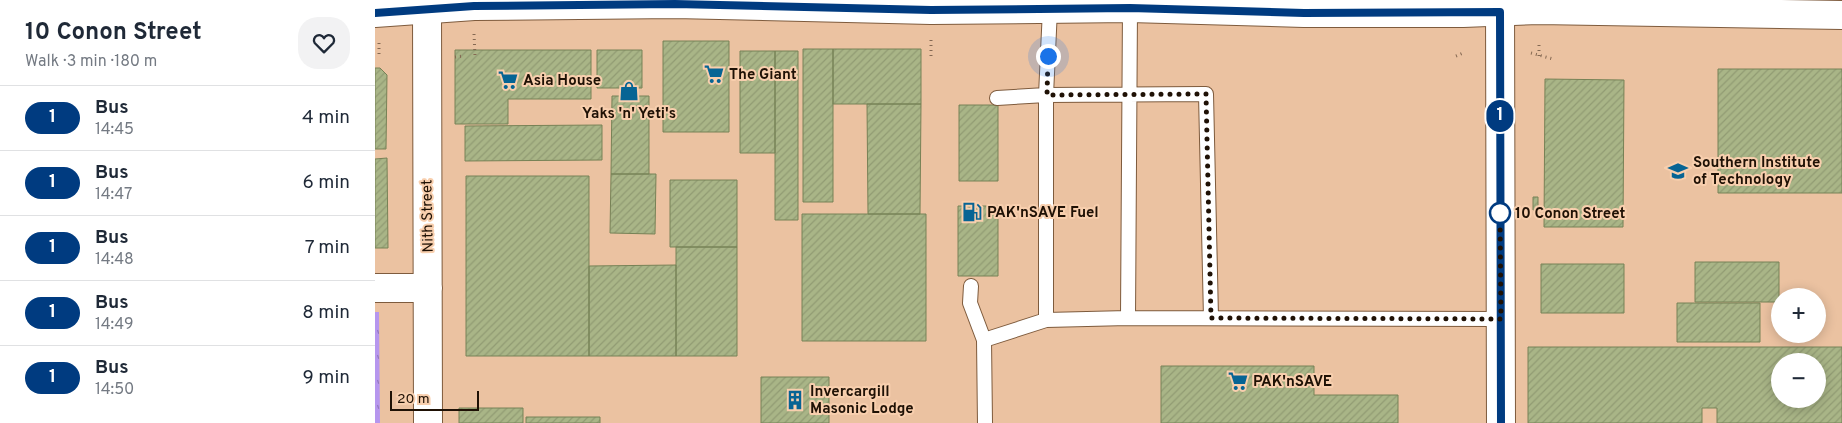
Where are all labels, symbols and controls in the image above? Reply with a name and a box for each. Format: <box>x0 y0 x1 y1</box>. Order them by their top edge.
button: heart <box>298 17 350 69</box>
text: 10 Conon Street <box>25 18 202 48</box>
your location <box>1036 44 1061 69</box>
text: Walk · 3 min · 180 m <box>25 52 157 72</box>
supermarket icon: The Giant <box>703 63 725 85</box>
place label: The Giant <box>729 66 797 85</box>
supermarket icon: Asia House <box>497 69 519 91</box>
place label: Asia House <box>523 72 601 91</box>
shop icon: Yaks 'n' Yeti's <box>618 80 640 102</box>
text: Bus <box>95 96 129 120</box>
line badge: 1 <box>1484 100 1516 132</box>
text: 1 <box>1496 104 1504 127</box>
place label: Yaks 'n' Yeti's <box>582 105 676 124</box>
text: 1 <box>49 106 56 129</box>
text: 4 min <box>302 106 350 130</box>
text: 14:45 <box>95 120 134 140</box>
place label: Southern Institute of Technology <box>1693 154 1820 190</box>
school or university icon: Southern Institute of Technology <box>1667 160 1689 182</box>
text: Bus <box>95 161 129 185</box>
text: 1 <box>49 171 56 194</box>
text: 6 min <box>303 171 350 195</box>
street label: Nith Street <box>418 179 439 253</box>
text: 14:47 <box>95 185 132 205</box>
fuel station icon: PAK'nSAVE Fuel <box>961 201 983 223</box>
marker: 10 Conon Street <box>1489 202 1511 224</box>
place label: PAK'nSAVE Fuel <box>987 204 1099 223</box>
place label: 10 Conon Street <box>1515 205 1626 224</box>
text: Bus <box>95 226 129 250</box>
text: 1 <box>49 236 56 259</box>
text: 7 min <box>305 236 350 260</box>
text: 14:48 <box>95 250 134 270</box>
map controls <box>1771 288 1826 408</box>
button: + <box>1771 288 1826 343</box>
text: Bus <box>95 291 129 315</box>
text: 1 <box>49 301 56 324</box>
text: 8 min <box>302 301 350 325</box>
text: 14:49 <box>95 315 133 335</box>
button: − <box>1771 353 1826 408</box>
text: Bus <box>95 356 129 380</box>
text: 1 <box>49 366 56 389</box>
text: 9 min <box>303 366 350 390</box>
supermarket icon: PAK'nSAVE <box>1227 370 1249 392</box>
place label: PAK'nSAVE <box>1253 373 1332 392</box>
text: 14:50 <box>95 380 134 400</box>
place label: Invercargill Masonic Lodge <box>810 383 914 419</box>
scale bar <box>390 388 479 411</box>
building icon: Invercargill Masonic Lodge <box>784 389 806 411</box>
text: 20 m <box>397 391 430 408</box>

